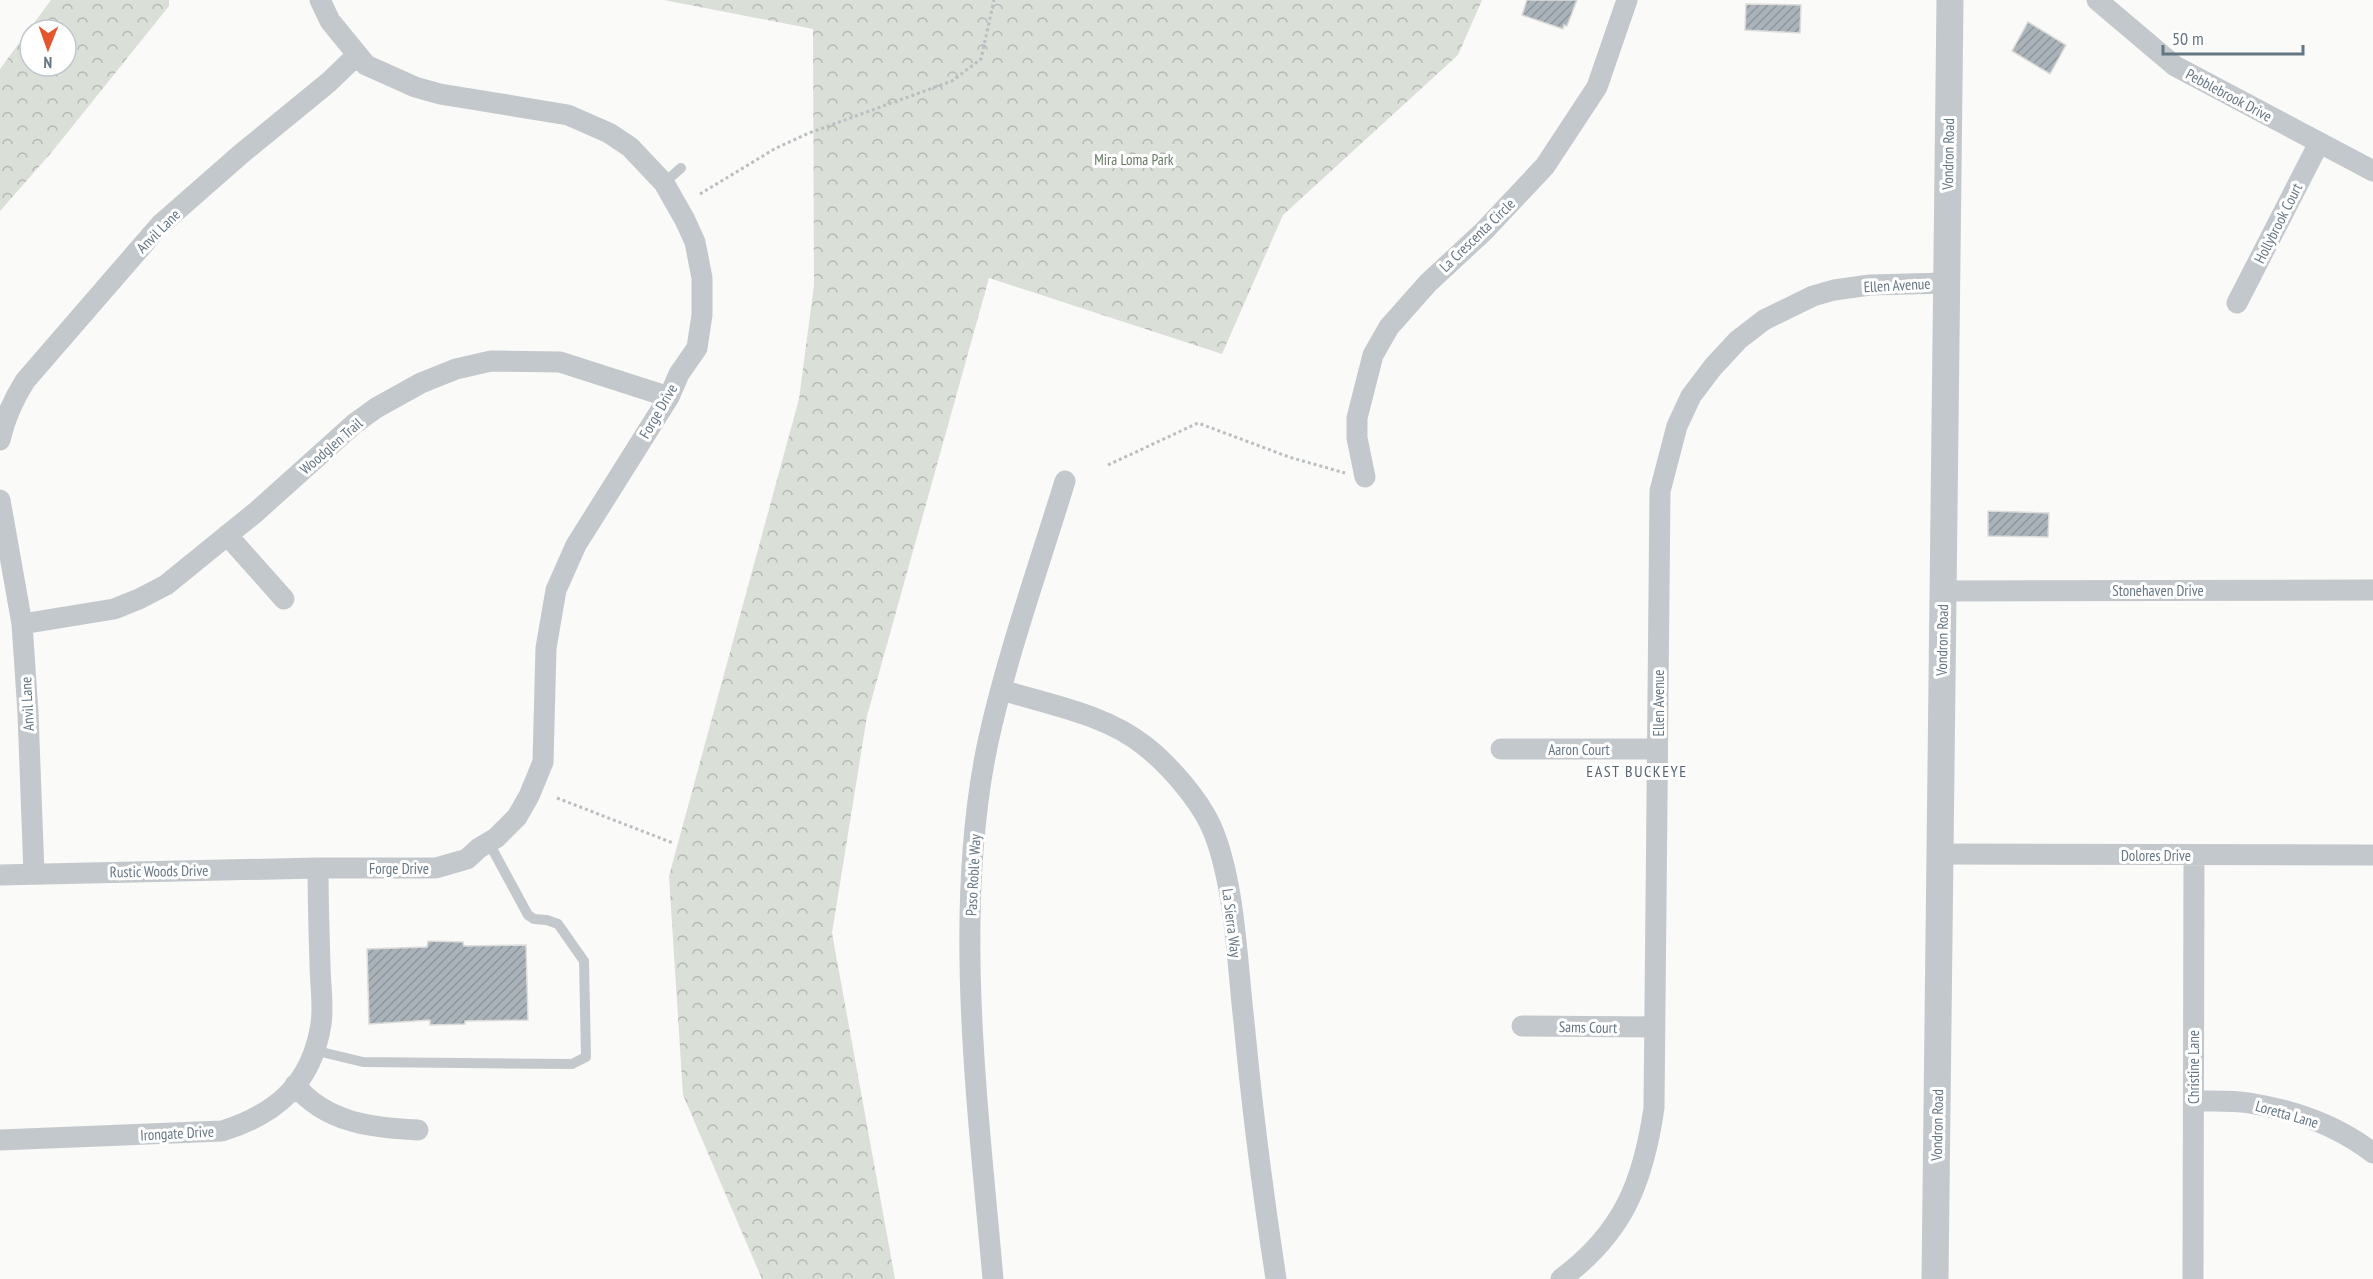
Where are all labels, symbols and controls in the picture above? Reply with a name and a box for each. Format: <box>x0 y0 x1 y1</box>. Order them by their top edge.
north arrow <box>18 18 78 78</box>
scale bar <box>2163 18 2302 56</box>
text: 50 m <box>2172 27 2204 50</box>
text: N <box>43 53 52 73</box>
street label: Pebblebrook Drive <box>2183 64 2275 126</box>
street label: Vondron Road <box>1938 118 1958 191</box>
park label: Mira Loma Park <box>1094 150 1174 169</box>
street label: Hollybrook Court <box>2250 180 2306 266</box>
street label: La Crescenta Circle <box>1435 194 1519 276</box>
street label: Anvil Lane <box>132 205 184 257</box>
street label: Ellen Avenue <box>1863 274 1931 296</box>
street label: Forge Drive <box>635 380 681 442</box>
street label: Woodglen Trail <box>296 413 367 478</box>
street label: Stonehaven Drive <box>2112 581 2204 600</box>
street label: Vondron Road <box>1932 604 1952 677</box>
street label: Ellen Avenue <box>1649 670 1668 736</box>
street label: Anvil Lane <box>16 676 38 732</box>
street label: Aaron Court <box>1548 740 1610 759</box>
district label: EAST BUCKEYE <box>1586 761 1688 781</box>
street label: Paso Robl'e Way <box>961 833 985 916</box>
street label: Dolores Drive <box>2121 846 2191 865</box>
street label: Forge Drive <box>369 859 429 878</box>
street label: Rustic Woods Drive <box>110 861 208 881</box>
street label: La Sierra Way <box>1218 887 1246 959</box>
street label: Sams Court <box>1559 1017 1617 1037</box>
street label: Christine Lane <box>2184 1030 2203 1104</box>
street label: Vondron Road <box>1927 1089 1947 1162</box>
street label: Loretta Lane <box>2253 1096 2321 1132</box>
street label: Irongate Drive <box>140 1122 214 1144</box>

